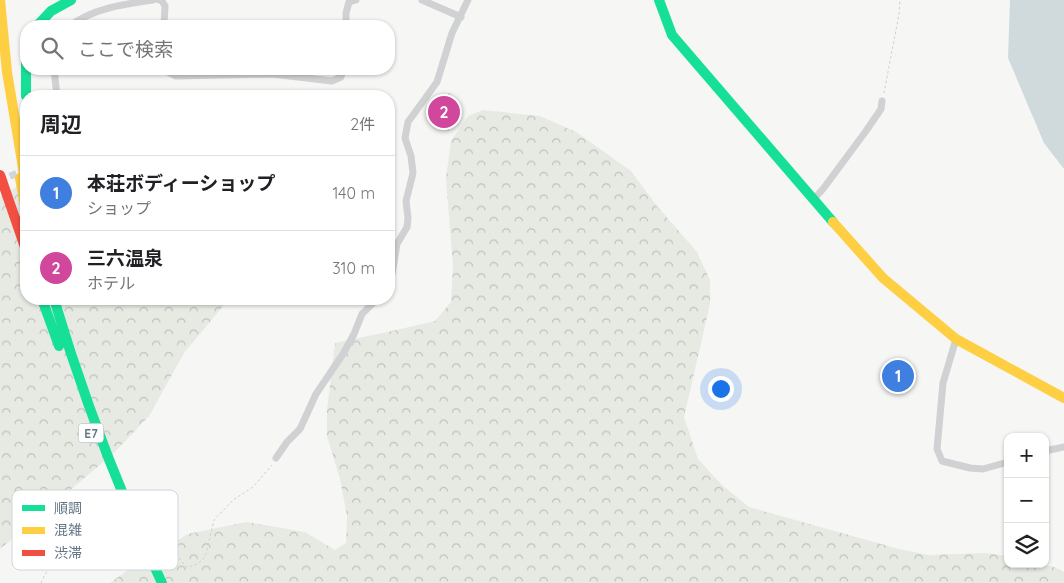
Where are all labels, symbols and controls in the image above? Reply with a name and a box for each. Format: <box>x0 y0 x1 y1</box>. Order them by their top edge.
search box <box>20 20 395 75</box>
icon: search <box>38 34 66 62</box>
text: ここで検索 <box>78 37 173 61</box>
pin: 2 <box>428 93 460 131</box>
text: 周辺 <box>40 111 82 137</box>
text: 2件 <box>350 114 375 134</box>
text: 本荘ボディーショップ <box>87 171 275 195</box>
text: 1 <box>53 183 59 203</box>
text: 140 m <box>332 183 375 203</box>
text: ショップ <box>87 198 151 218</box>
text: 三六温泉 <box>87 246 163 270</box>
text: 2 <box>51 258 61 278</box>
text: 310 m <box>332 258 375 278</box>
text: ホテル <box>87 273 135 293</box>
pin: 1 <box>882 357 914 395</box>
your location <box>708 376 734 402</box>
road number: E7 <box>78 423 104 442</box>
map controls <box>1004 433 1049 568</box>
button: + <box>1004 433 1049 478</box>
button: − <box>1004 478 1049 523</box>
legend <box>12 490 178 570</box>
text: 順調 <box>54 499 82 517</box>
text: 混雑 <box>54 521 82 539</box>
button: layers <box>1004 523 1049 568</box>
text: 渋滞 <box>54 544 82 562</box>

